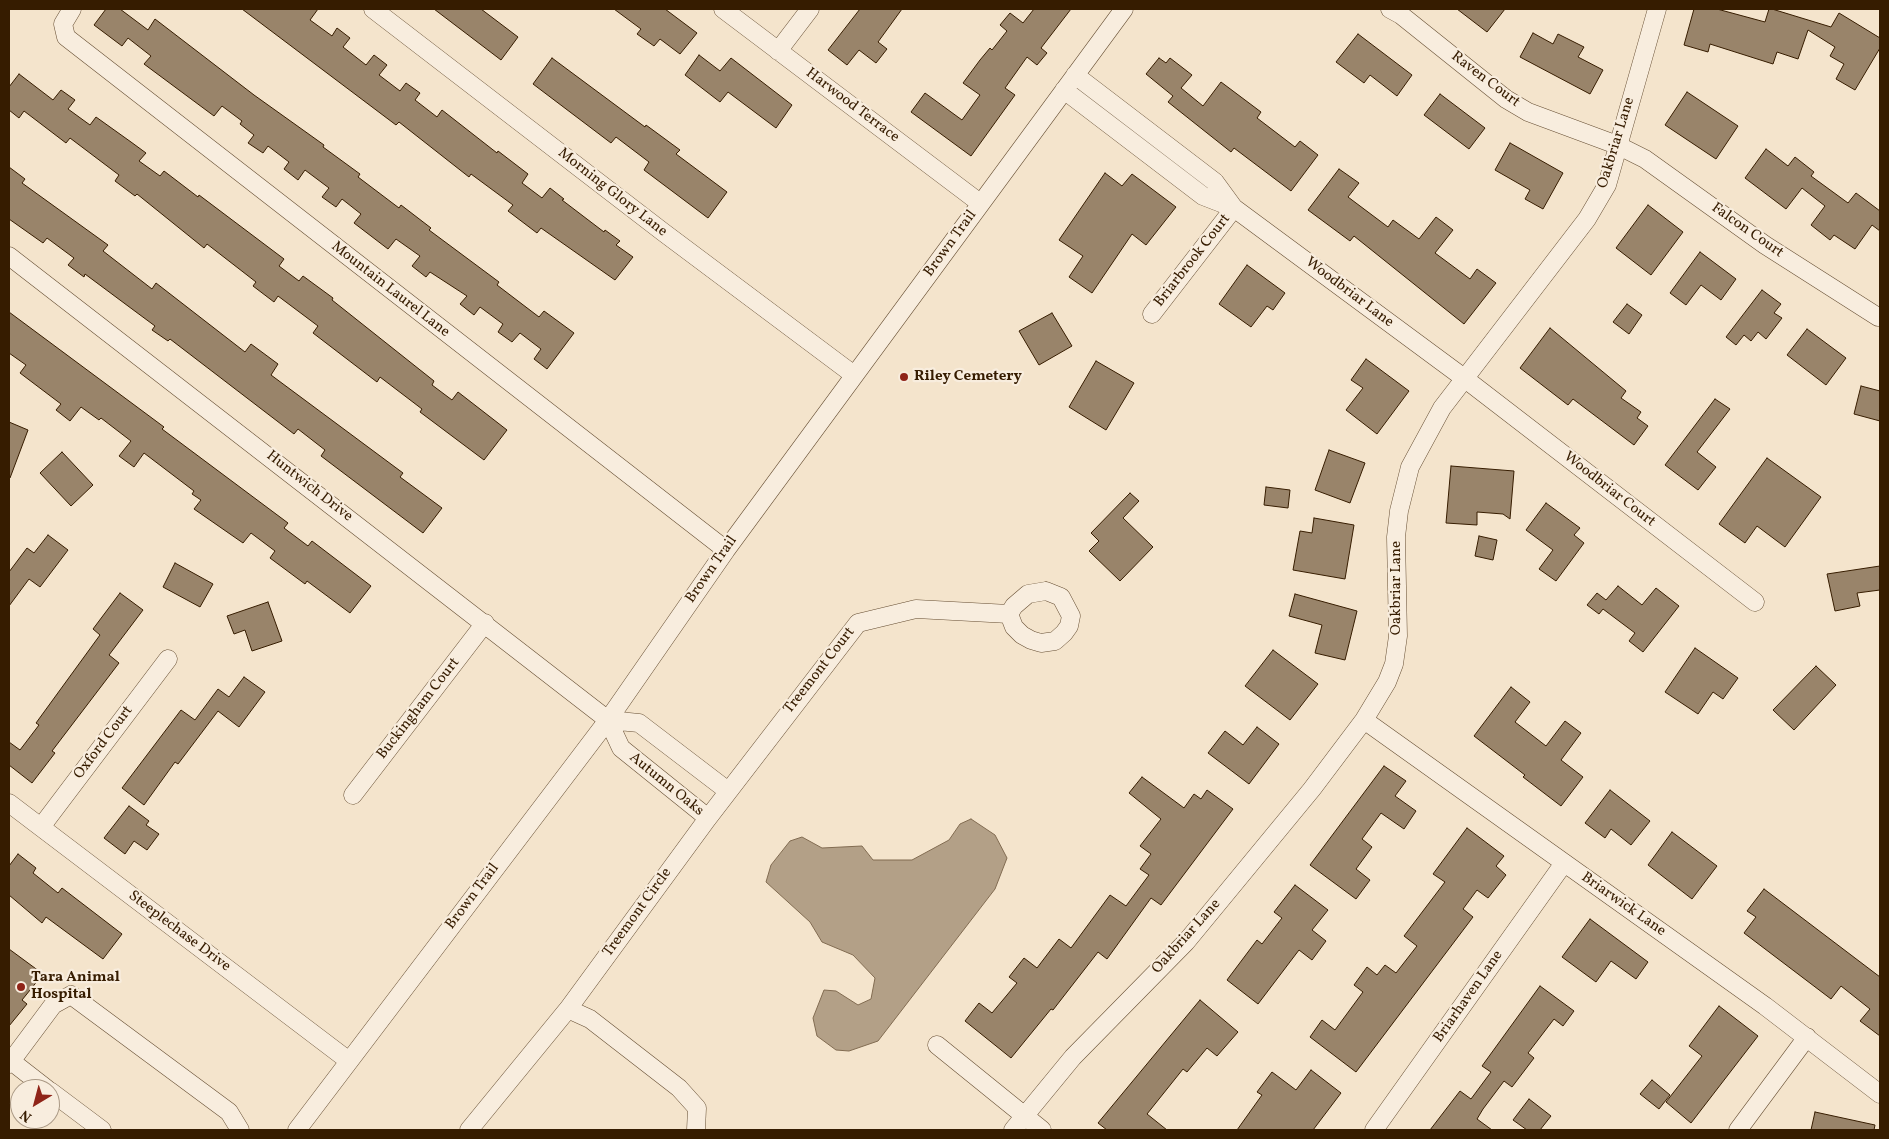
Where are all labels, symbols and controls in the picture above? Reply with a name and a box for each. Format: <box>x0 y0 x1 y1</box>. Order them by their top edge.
street label: Raven Court <box>1447 48 1523 112</box>
street label: Harwood Terrace <box>802 65 902 147</box>
street label: Oakbriar Lane <box>1595 95 1639 191</box>
street label: Morning Glory Lane <box>554 145 670 241</box>
street label: Falcon Court <box>1707 200 1787 262</box>
street label: Brown Trail <box>921 207 981 281</box>
street label: Briarbrook Court <box>1151 211 1235 311</box>
street label: Mountain Laurel Lane <box>327 238 453 342</box>
street label: Woodbriar Lane <box>1301 254 1397 332</box>
place label: Riley Cemetery <box>914 368 1022 386</box>
marker: Riley Cemetery <box>898 371 910 383</box>
street label: Huntwich Drive <box>262 448 356 526</box>
street label: Woodbriar Court <box>1559 448 1659 532</box>
street label: Brown Trail <box>682 533 742 607</box>
street label: Oakbriar Lane <box>1388 541 1406 635</box>
street label: Treemont Court <box>781 624 859 718</box>
street label: Buckingham Court <box>374 655 464 763</box>
street label: Oxford Court <box>71 703 137 783</box>
street label: Autumn Oaks <box>625 749 707 821</box>
street label: Brown Trail <box>442 860 504 934</box>
street label: Treemont Circle <box>600 865 676 961</box>
street label: Briarwick Lane <box>1577 869 1669 941</box>
street label: Steeplechase Drive <box>124 888 234 976</box>
street label: Oakbriar Lane <box>1149 896 1225 978</box>
street label: Briarhaven Lane <box>1430 947 1508 1047</box>
place label: Tara Animal Hospital <box>31 969 120 1004</box>
marker: Tara Animal Hospital <box>15 981 27 993</box>
north arrow <box>10 1079 60 1129</box>
text: N <box>17 1105 36 1126</box>

